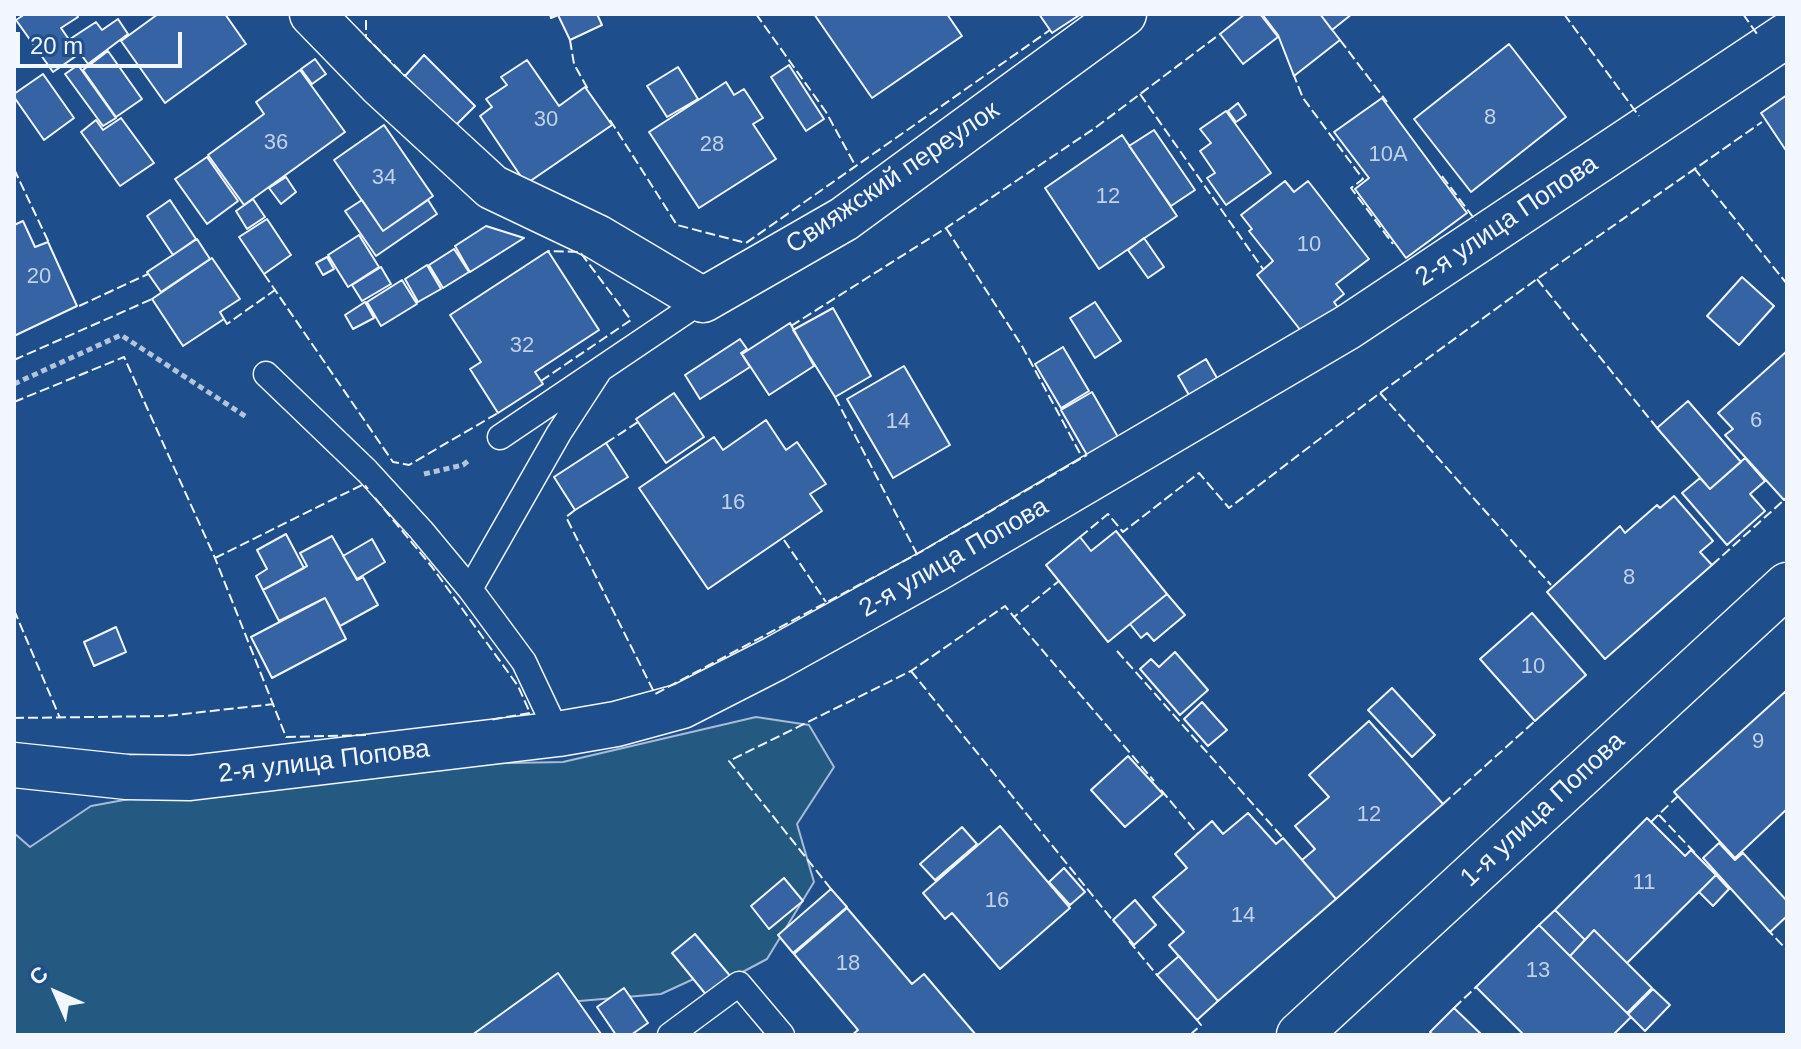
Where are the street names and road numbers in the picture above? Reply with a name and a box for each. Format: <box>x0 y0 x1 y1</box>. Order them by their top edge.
street label: Свияжский переулок <box>781 95 1005 261</box>
street label: 2-я улица Попова <box>1410 149 1604 293</box>
street label: 2-я улица Попова <box>854 491 1054 625</box>
street label: 1-я улица Попова <box>1455 726 1631 894</box>
street label: 2-я улица Попова <box>216 734 432 790</box>

